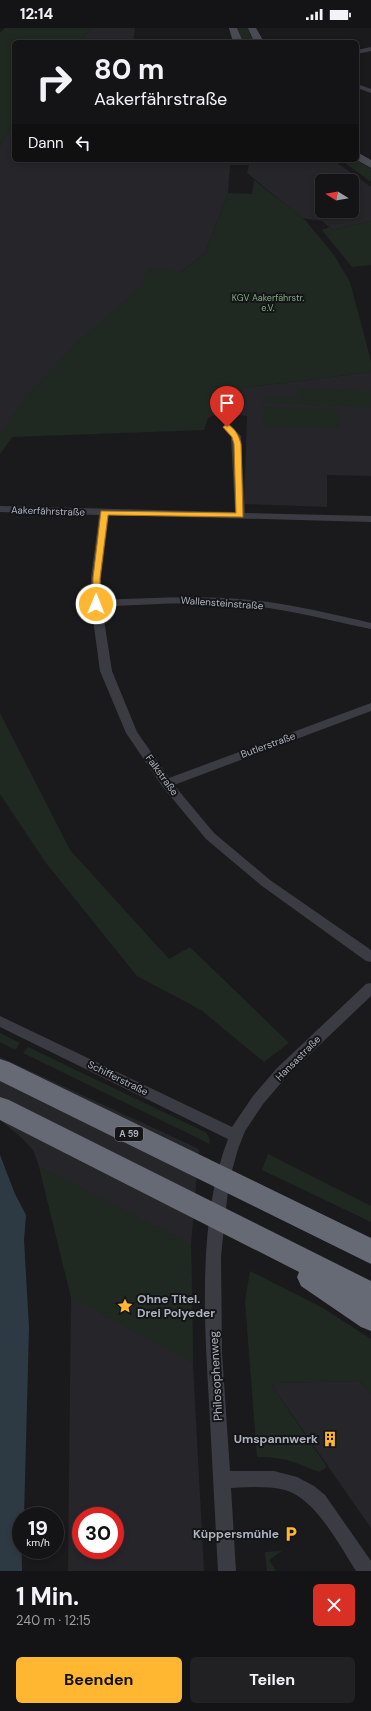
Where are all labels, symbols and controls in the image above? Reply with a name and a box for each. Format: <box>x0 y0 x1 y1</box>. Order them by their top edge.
text: 12:14 <box>20 4 53 24</box>
text: 80 m <box>94 51 164 88</box>
icon: right <box>28 56 80 108</box>
text: Aakerfährstraße <box>94 87 227 111</box>
icon: left <box>72 132 94 154</box>
text: Dann <box>28 133 64 153</box>
north arrow <box>315 174 359 218</box>
map controls <box>315 174 359 218</box>
park label: KGV Aakerfährstr. e.V. <box>232 292 304 314</box>
pin <box>210 386 244 427</box>
icon: arrive <box>216 392 238 414</box>
street label: Aakerfährstraße <box>11 503 86 519</box>
position arrow <box>75 583 117 625</box>
street label: Wallensteinstraße <box>180 594 264 612</box>
street label: Butlerstraße <box>239 729 297 761</box>
street label: Falkstraße <box>143 752 181 798</box>
street label: Hansastraße <box>273 1033 323 1083</box>
street label: Schifferstraße <box>86 1058 151 1098</box>
road number: A 59 <box>115 1127 143 1141</box>
place label: Ohne Titel. Drei Polyeder <box>137 1291 215 1321</box>
place icon: Ohne Titel. Drei Polyeder <box>116 1297 134 1315</box>
street label: Philosophenweg <box>206 1330 226 1421</box>
building icon: Umspannwerk <box>321 1430 339 1448</box>
place label: Umspannwerk <box>234 1431 318 1447</box>
speed limit sign: 30 <box>72 1507 124 1559</box>
text: 19 <box>28 1515 48 1541</box>
parking icon: Küppersmühle <box>282 1525 300 1543</box>
place label: Küppersmühle <box>193 1526 279 1542</box>
text: km/h <box>26 1536 50 1549</box>
text: 1 Min. <box>16 1581 79 1612</box>
button: close <box>313 1584 355 1626</box>
text: 240 m · 12:15 <box>16 1612 91 1629</box>
button: Beenden <box>16 1657 182 1703</box>
button: Teilen <box>190 1657 355 1703</box>

